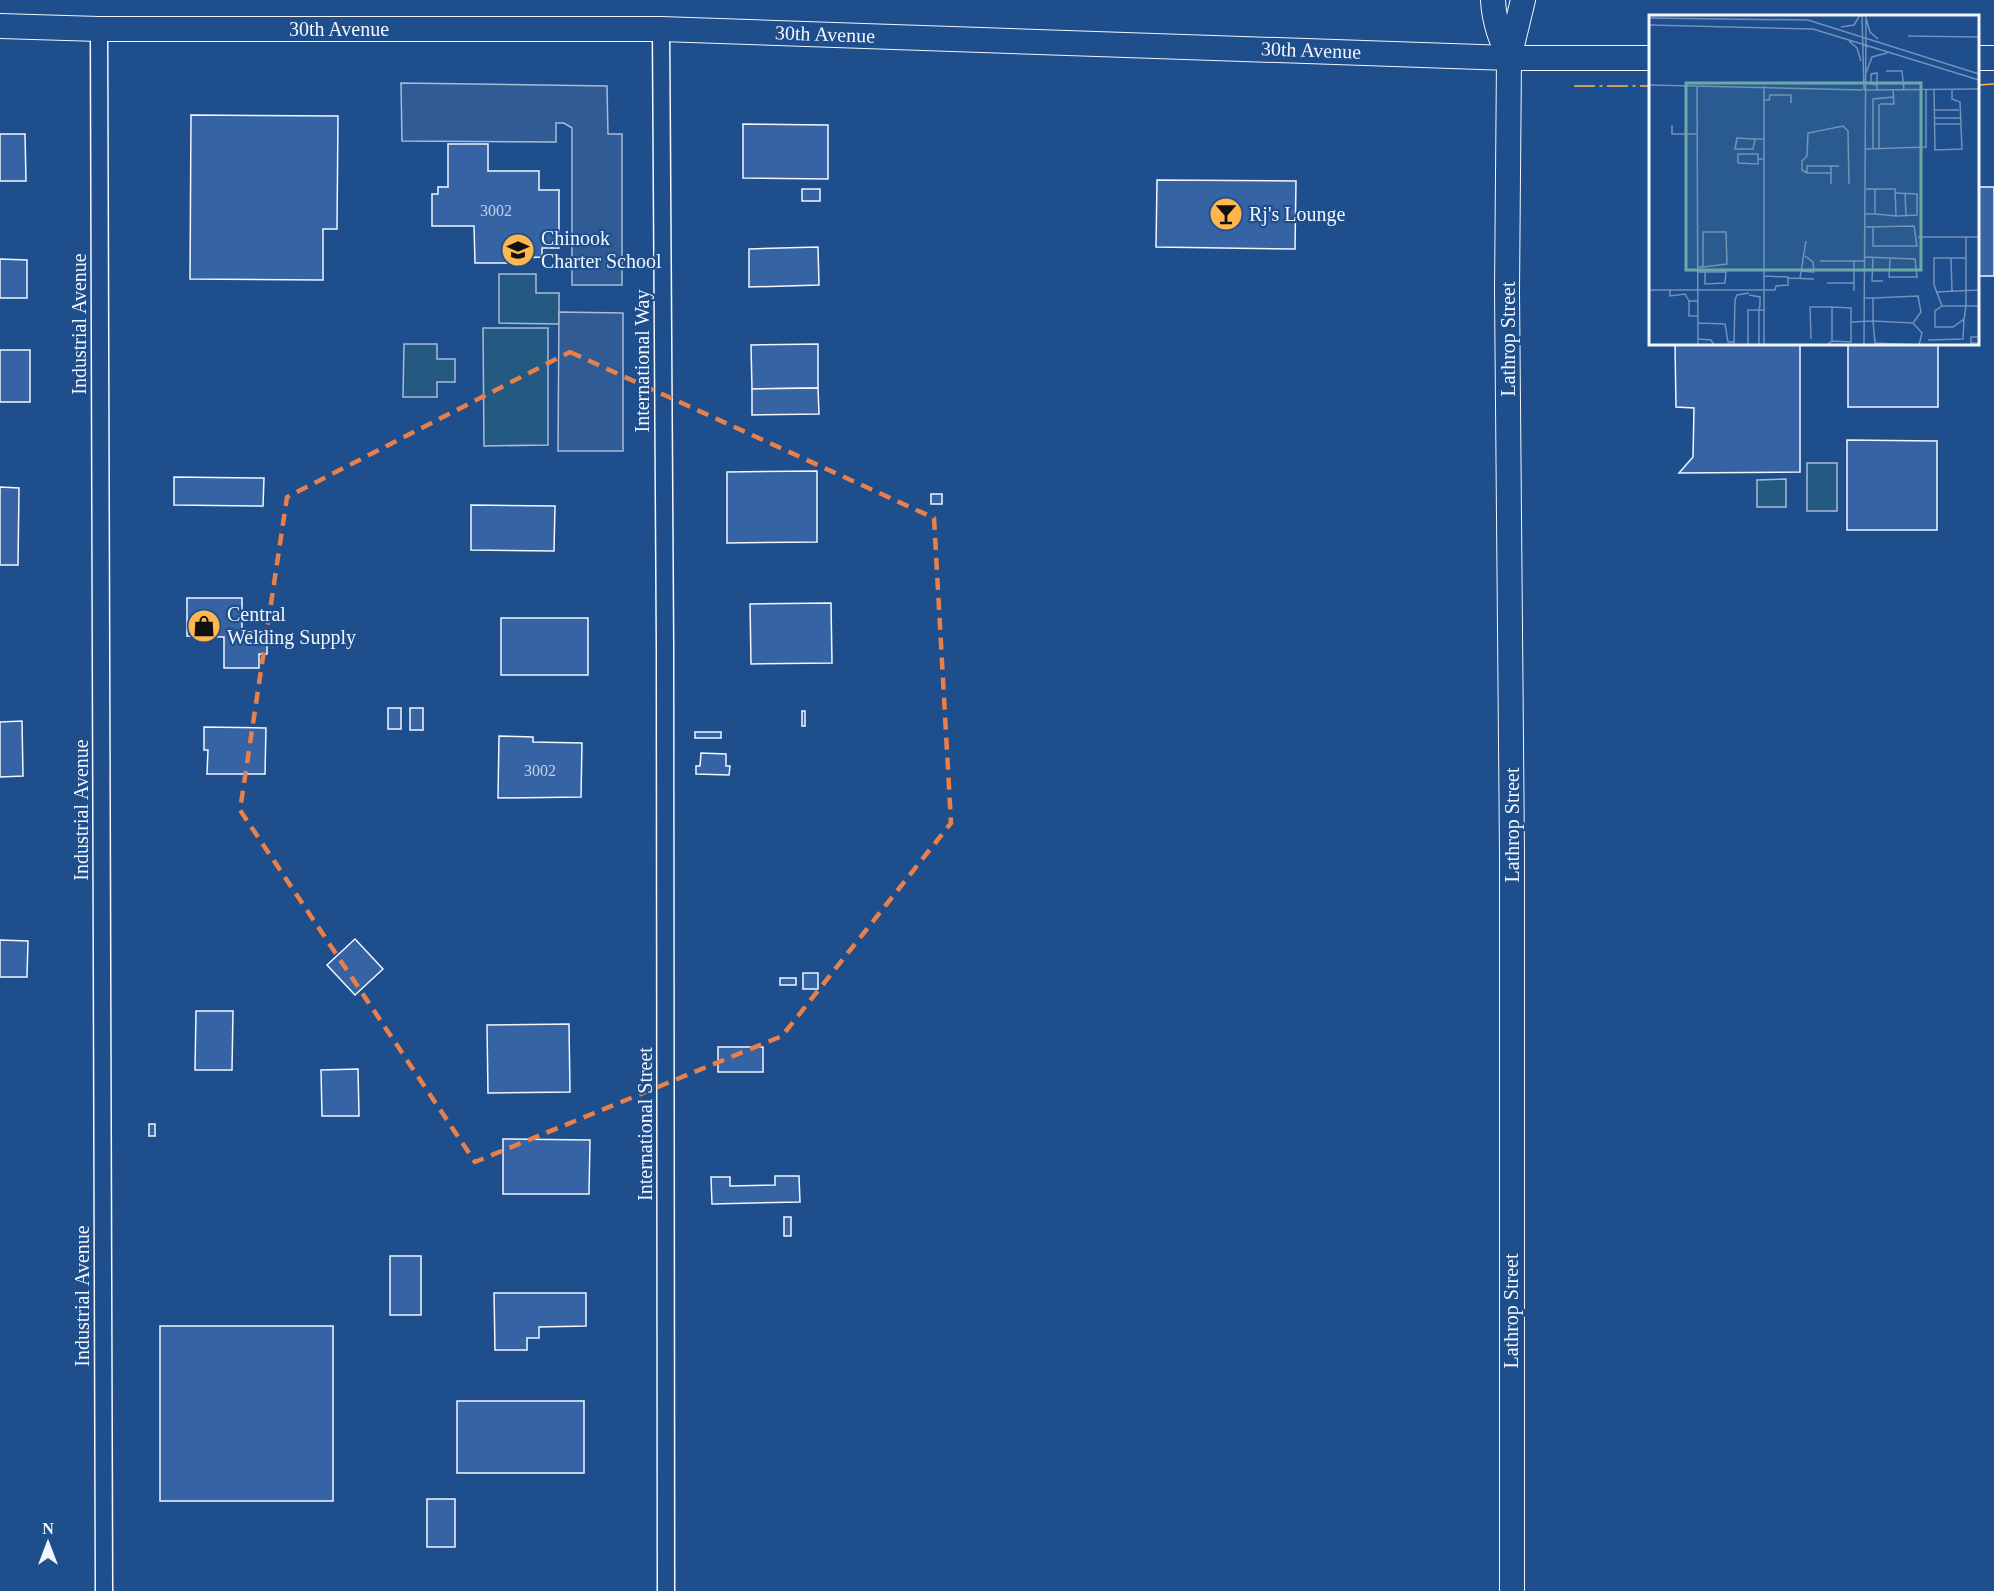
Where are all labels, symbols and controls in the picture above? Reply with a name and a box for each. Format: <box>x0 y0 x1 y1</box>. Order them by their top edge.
inset map <box>1649 15 1979 345</box>
street label: 30th Avenue <box>289 18 389 40</box>
street label: 30th Avenue <box>775 21 876 47</box>
street label: 30th Avenue <box>1261 37 1362 63</box>
bar icon: Rj's Lounge <box>1208 196 1244 232</box>
house number: 3002 <box>480 202 512 219</box>
place label: Rj's Lounge <box>1249 203 1346 226</box>
place label: Chinook Charter School <box>541 227 662 272</box>
school or university icon: Chinook Charter School <box>500 232 536 268</box>
street label: Industrial Avenue <box>68 253 90 395</box>
street label: Lathrop Street <box>1497 281 1520 396</box>
street label: International Way <box>631 290 654 432</box>
place label: Central Welding Supply <box>227 603 356 649</box>
shop icon: Central Welding Supply <box>186 608 222 644</box>
street label: Industrial Avenue <box>70 739 92 881</box>
house number: 3002 <box>524 762 556 779</box>
street label: Lathrop Street <box>1501 767 1524 882</box>
street label: International Street <box>634 1047 656 1201</box>
street label: Industrial Avenue <box>71 1225 93 1367</box>
street label: Lathrop Street <box>1500 1253 1523 1368</box>
north arrow <box>18 1513 78 1573</box>
text: N <box>42 1520 54 1537</box>

